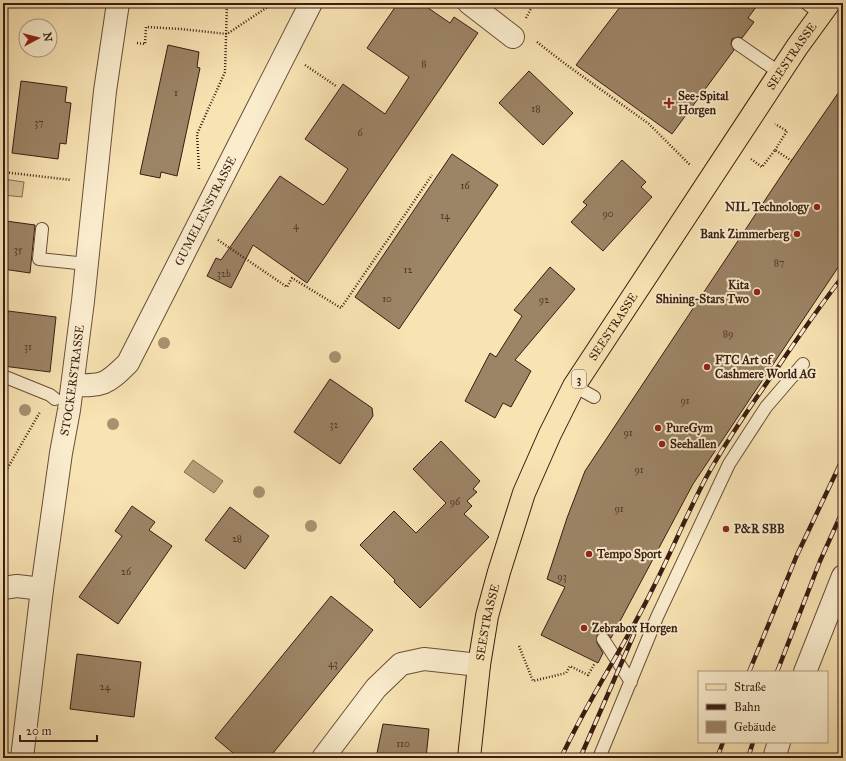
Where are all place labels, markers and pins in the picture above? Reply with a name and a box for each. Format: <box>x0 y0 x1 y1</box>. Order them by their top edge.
place label: See-Spital Horgen <box>678 89 729 118</box>
marker: See-Spital Horgen <box>663 97 675 109</box>
place label: NIL Technology <box>725 200 810 215</box>
marker: NIL Technology <box>812 202 822 212</box>
place label: Bank Zimmerberg <box>700 227 789 242</box>
marker: Bank Zimmerberg <box>792 229 802 239</box>
place label: Kita Shining-Stars Two <box>656 278 750 307</box>
marker: Kita Shining-Stars Two <box>752 287 762 297</box>
place label: FTC Art of Cashmere World AG <box>715 353 816 381</box>
marker: FTC Art of Cashmere World AG <box>702 362 712 372</box>
place label: PureGym <box>666 421 714 436</box>
marker: PureGym <box>653 423 663 433</box>
place label: Seehallen <box>670 437 717 451</box>
marker: Seehallen <box>657 439 667 449</box>
place label: P&R SBB <box>734 522 785 536</box>
marker: P&R SBB <box>721 524 731 534</box>
place label: Tempo Sport <box>596 547 663 562</box>
marker: Tempo Sport <box>584 549 594 559</box>
place label: Zebrabox Horgen <box>592 621 678 636</box>
marker: Zebrabox Horgen <box>579 623 589 633</box>

